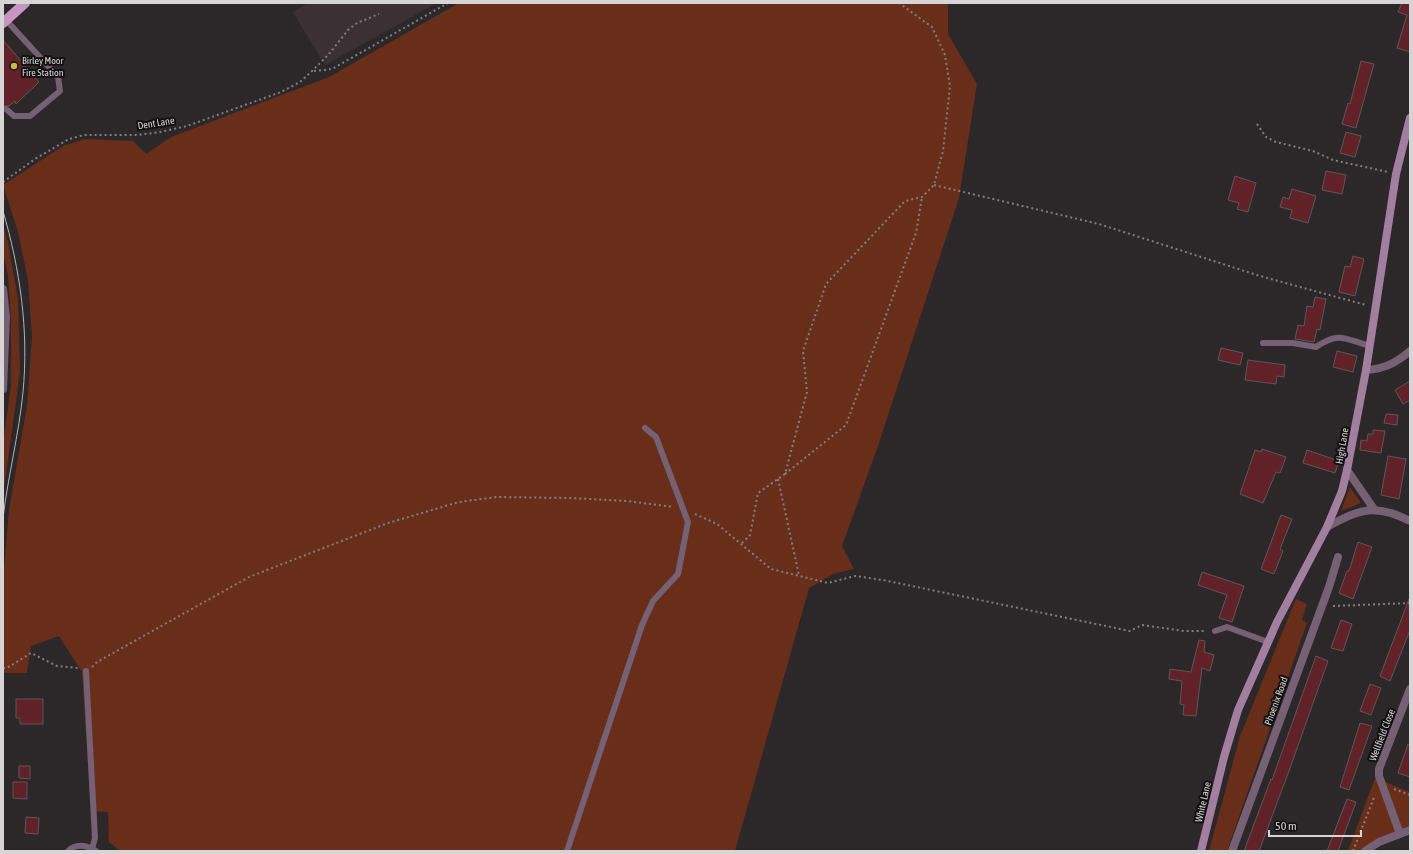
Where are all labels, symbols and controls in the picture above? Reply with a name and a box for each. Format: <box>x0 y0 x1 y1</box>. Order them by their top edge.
place label: Birley Moor Fire Station <box>22 55 65 78</box>
marker: Birley Moor Fire Station <box>9 61 19 71</box>
street label: Dent Lane <box>137 115 176 131</box>
street label: High Lane <box>1333 427 1351 465</box>
street label: Phoenix Road <box>1262 675 1290 727</box>
street label: Wellfield Close <box>1367 707 1397 763</box>
street label: White Lane <box>1193 780 1213 823</box>
scale bar <box>1269 812 1361 838</box>
text: 50 m <box>1275 819 1297 833</box>

